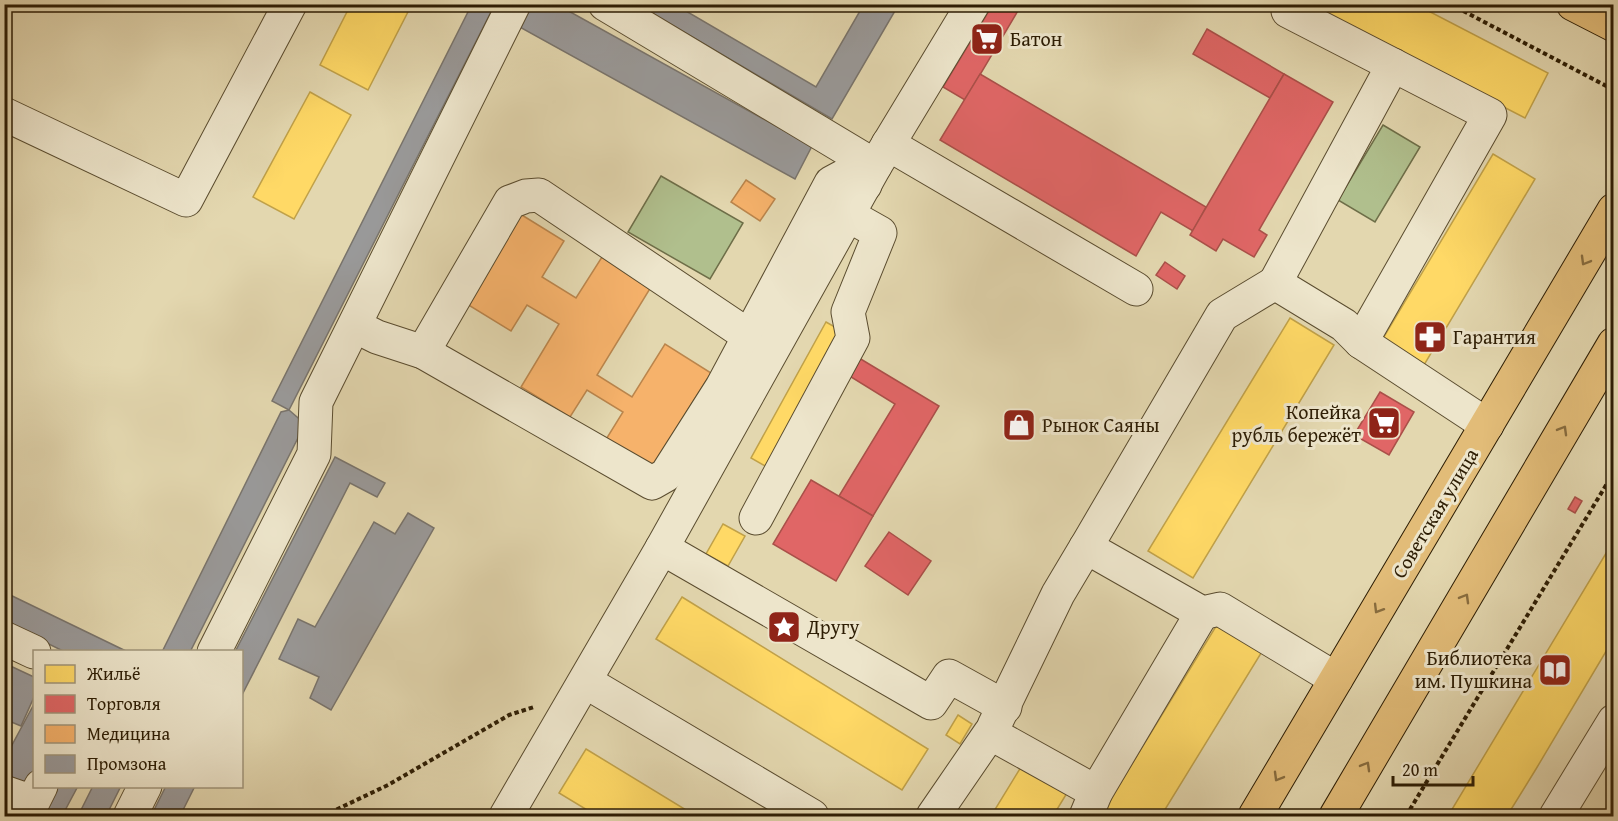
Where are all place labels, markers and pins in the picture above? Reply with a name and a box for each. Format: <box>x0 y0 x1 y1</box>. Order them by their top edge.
supermarket icon: Батон <box>969 21 1005 57</box>
place label: Батон <box>1010 24 1063 53</box>
pharmacy icon: Гарантия <box>1412 319 1448 355</box>
place label: Гарантия <box>1453 322 1536 351</box>
place label: Копейка рубль бережёт <box>1231 397 1361 449</box>
supermarket icon: Копейка рубль бережёт <box>1366 405 1402 441</box>
shop icon: Рынок Саяны <box>1001 407 1037 443</box>
place label: Рынок Саяны <box>1042 410 1160 439</box>
place icon: Другу <box>766 609 802 645</box>
place label: Другу <box>806 612 859 641</box>
place label: Библиотека им. Пушкина <box>1415 643 1532 695</box>
library icon: Библиотека им. Пушкина <box>1537 652 1573 688</box>

